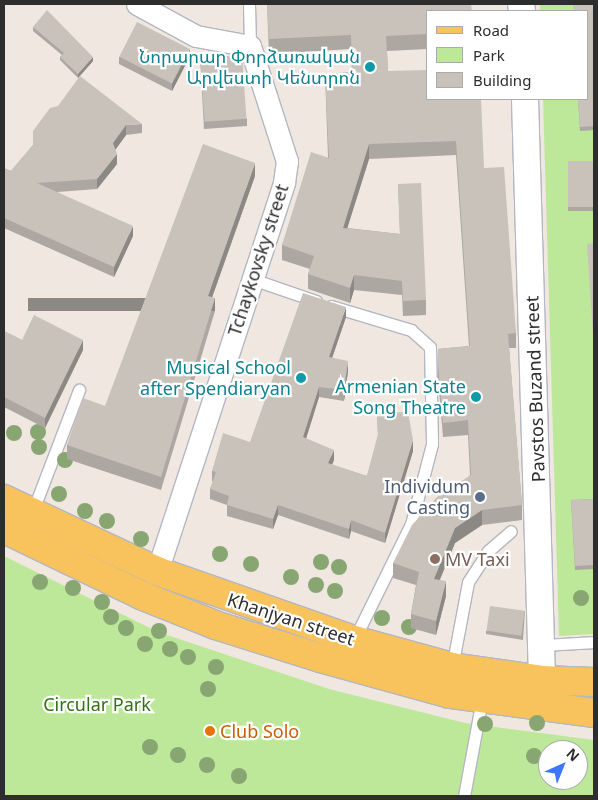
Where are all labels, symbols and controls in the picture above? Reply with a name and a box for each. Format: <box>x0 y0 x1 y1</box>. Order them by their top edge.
legend <box>426 10 588 100</box>
text: Road <box>473 20 509 40</box>
text: Park <box>473 45 505 65</box>
place label: Նորարար Փորձառական Արվեստի Կենտրոն <box>139 46 360 88</box>
marker: Նորարար Փորձառական Արվեստի Կենտրոն <box>364 61 376 73</box>
text: Building <box>473 70 531 90</box>
street label: Tchaykovsky street <box>223 181 293 339</box>
street label: Pavstos Buzand street <box>521 295 549 483</box>
place label: Musical School after Spendiaryan <box>140 357 291 399</box>
marker: Musical School after Spendiaryan <box>295 372 307 384</box>
place label: Armenian State Song Theatre <box>335 376 466 418</box>
marker: Armenian State Song Theatre <box>470 391 482 403</box>
place label: Individum Casting <box>384 476 470 518</box>
marker: Individum Casting <box>474 491 486 503</box>
place label: MV Taxi <box>445 548 510 570</box>
marker: MV Taxi <box>429 553 441 565</box>
street label: Khanjyan street <box>225 588 357 650</box>
park label: Circular Park <box>43 693 151 715</box>
place label: Club Solo <box>220 720 299 742</box>
marker: Club Solo <box>204 725 216 737</box>
north arrow <box>538 740 588 790</box>
text: N <box>562 744 584 765</box>

